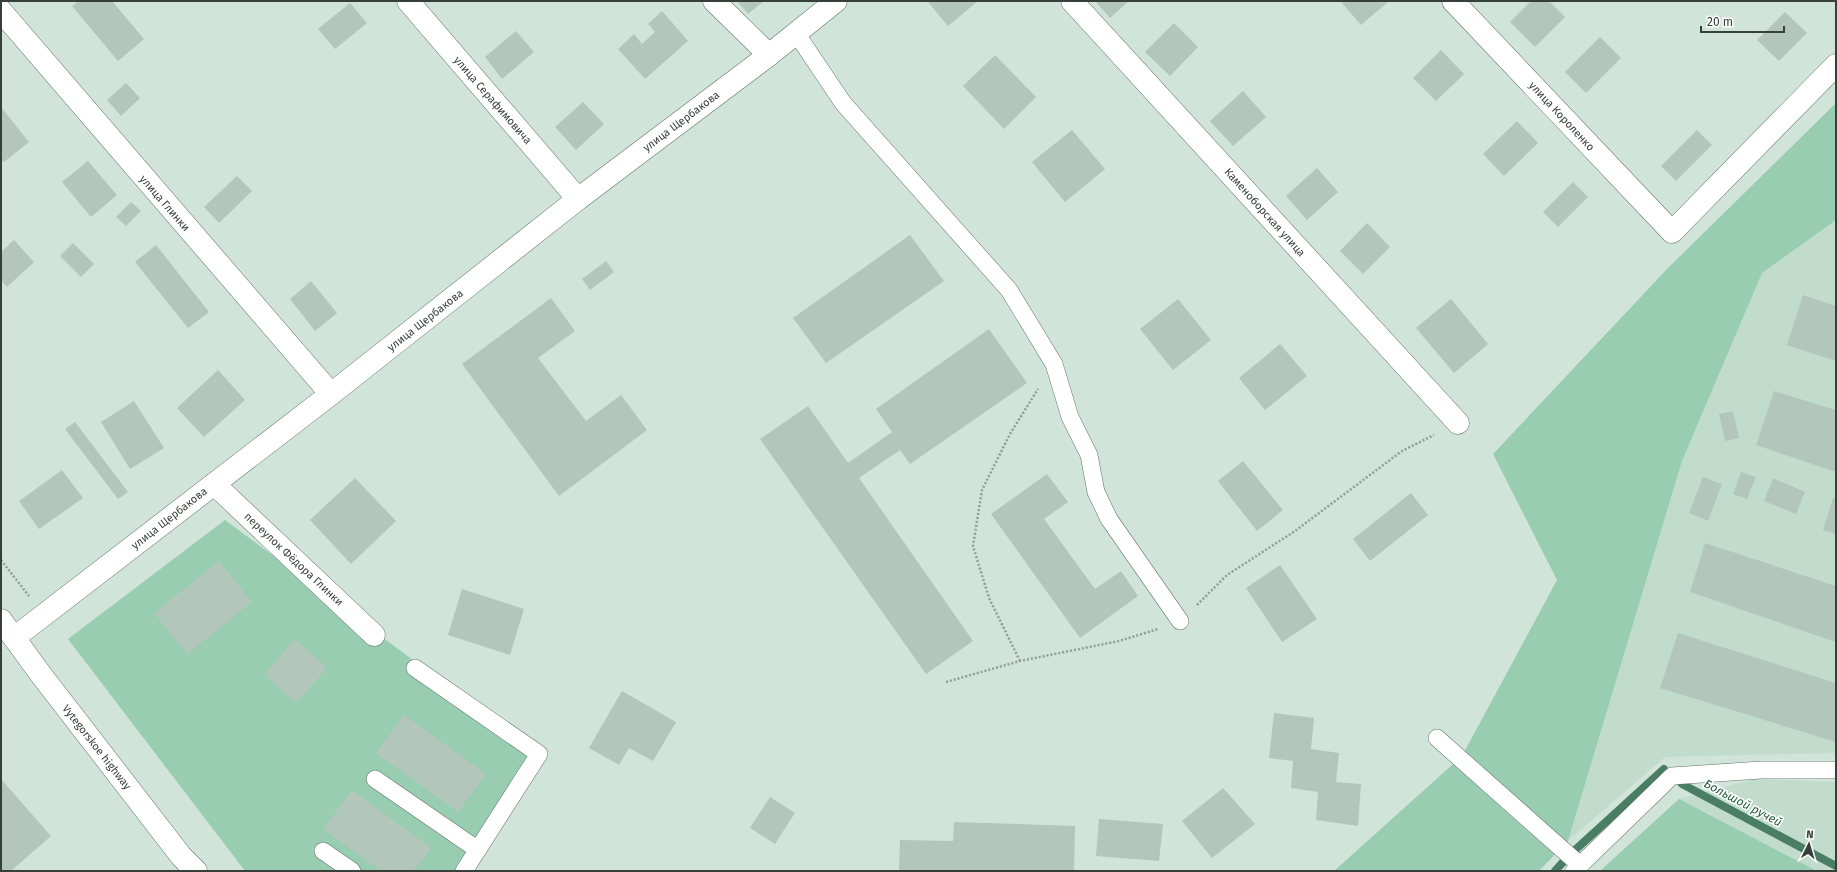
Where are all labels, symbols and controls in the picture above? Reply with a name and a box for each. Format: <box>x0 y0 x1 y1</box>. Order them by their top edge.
scale bar <box>1701 8 1784 34</box>
text: 20 m <box>1707 15 1733 29</box>
street label: улица Серафимовича <box>451 54 534 147</box>
street label: улица Короленко <box>1526 79 1597 154</box>
street label: улица Щербакова <box>640 88 722 154</box>
street label: Каменоборская улица <box>1222 165 1308 259</box>
street label: улица Глинки <box>137 173 192 234</box>
street label: улица Щербакова <box>385 287 466 354</box>
street label: улица Щербакова <box>129 485 210 552</box>
street label: переулок Фёдора Глинки <box>241 510 346 609</box>
street label: Vytegorskoe highway <box>59 702 134 793</box>
water label: Большой ручей <box>1702 777 1784 829</box>
north arrow <box>1789 824 1829 864</box>
text: N <box>1806 828 1814 841</box>

